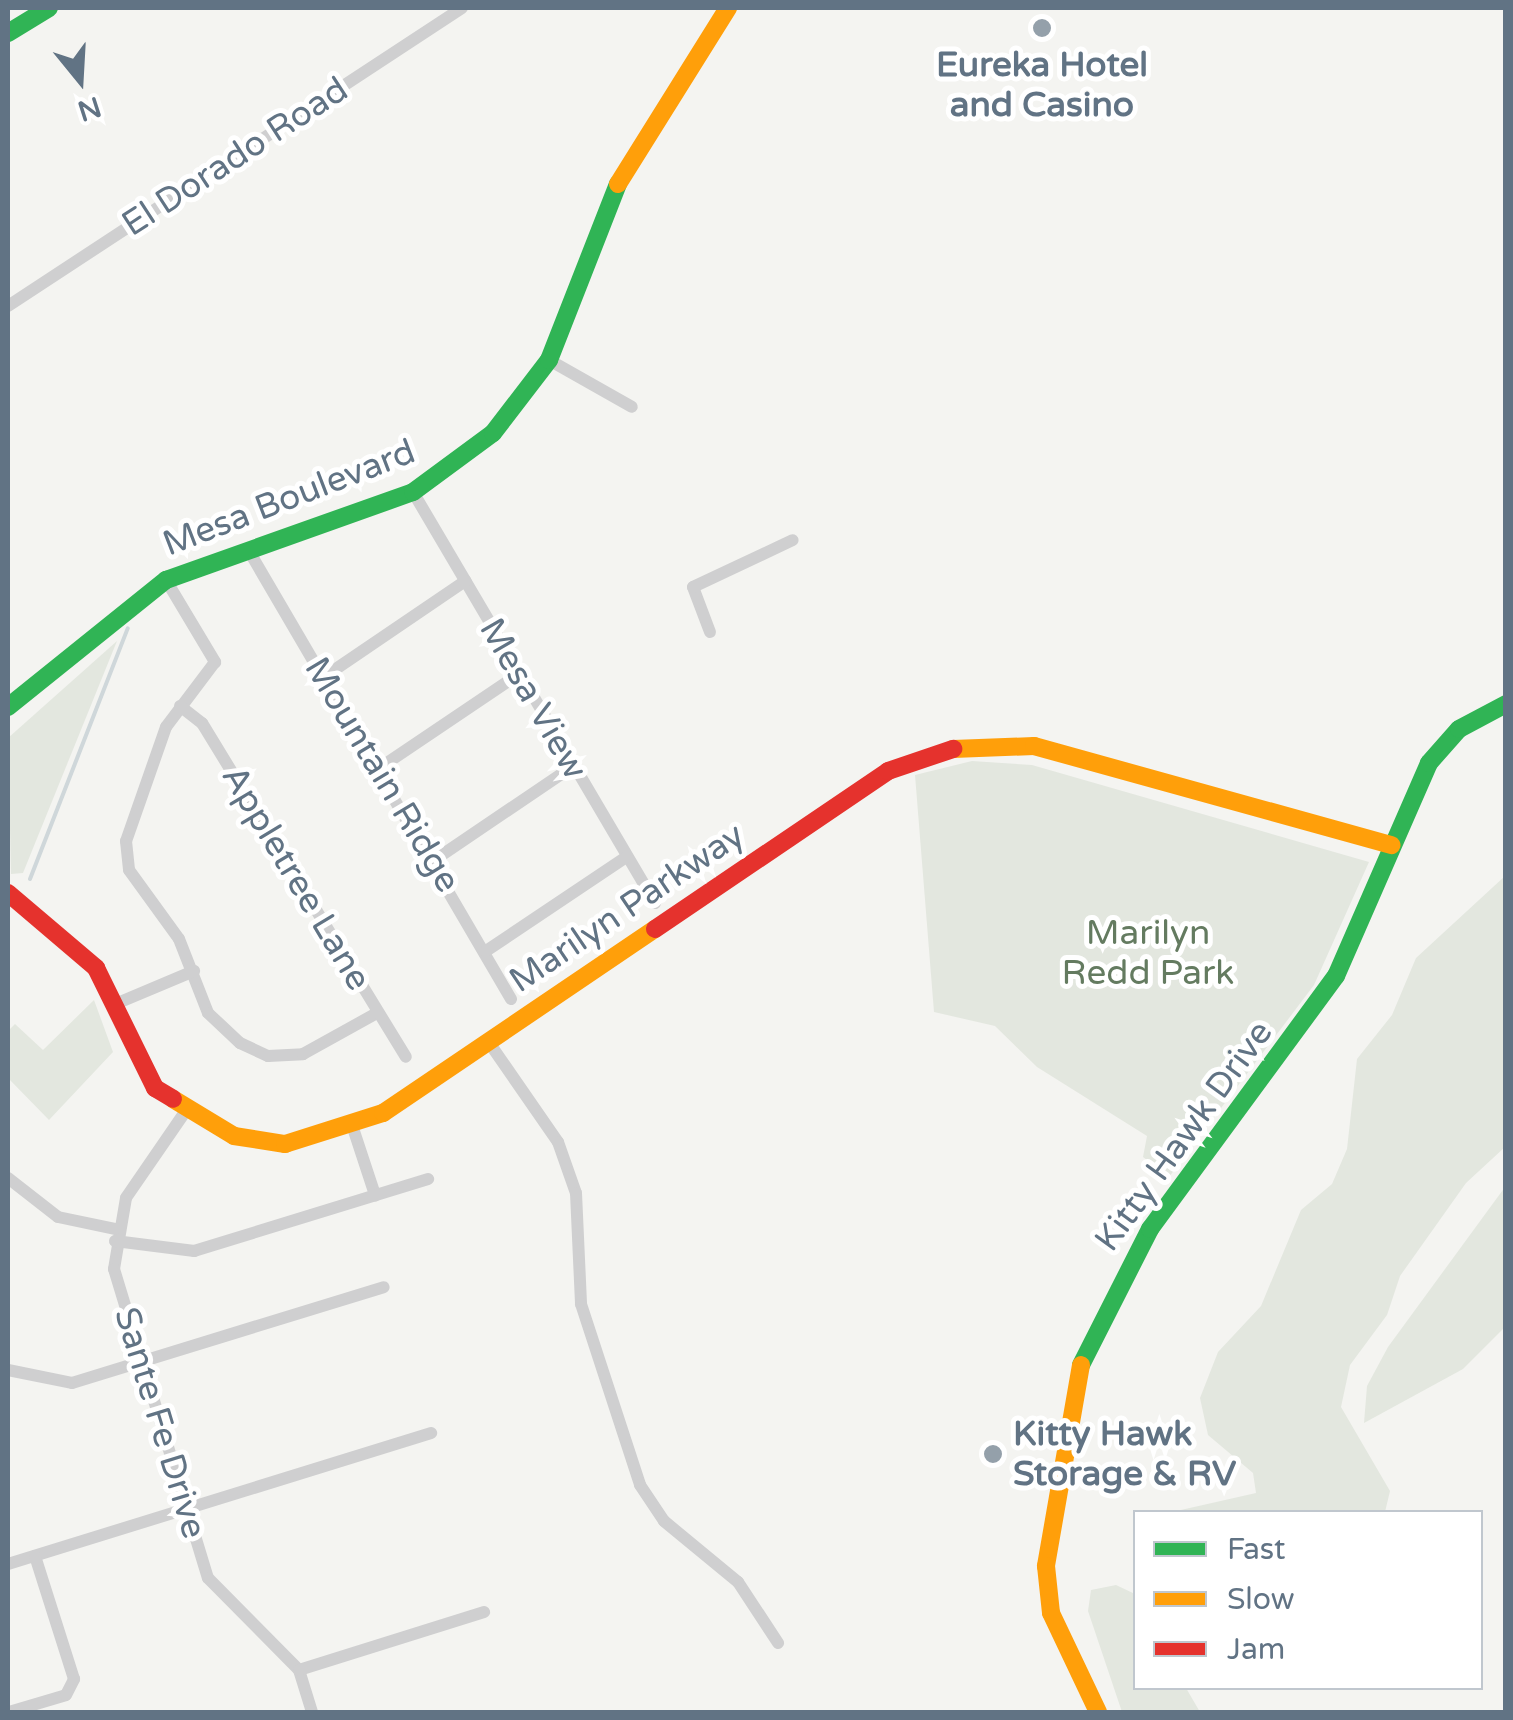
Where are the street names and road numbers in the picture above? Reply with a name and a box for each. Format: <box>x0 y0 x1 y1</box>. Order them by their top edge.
street label: El Dorado Road <box>114 68 356 246</box>
street label: Mesa Boulevard <box>157 431 421 565</box>
street label: Mesa View <box>470 611 596 787</box>
street label: Mountain Ridge <box>295 650 469 900</box>
street label: Appletree Lane <box>212 758 380 998</box>
street label: Marilyn Parkway <box>502 814 752 1002</box>
street label: Kitty Hawk Drive <box>1086 1013 1282 1259</box>
street label: Sante Fe Drive <box>105 1303 215 1543</box>

